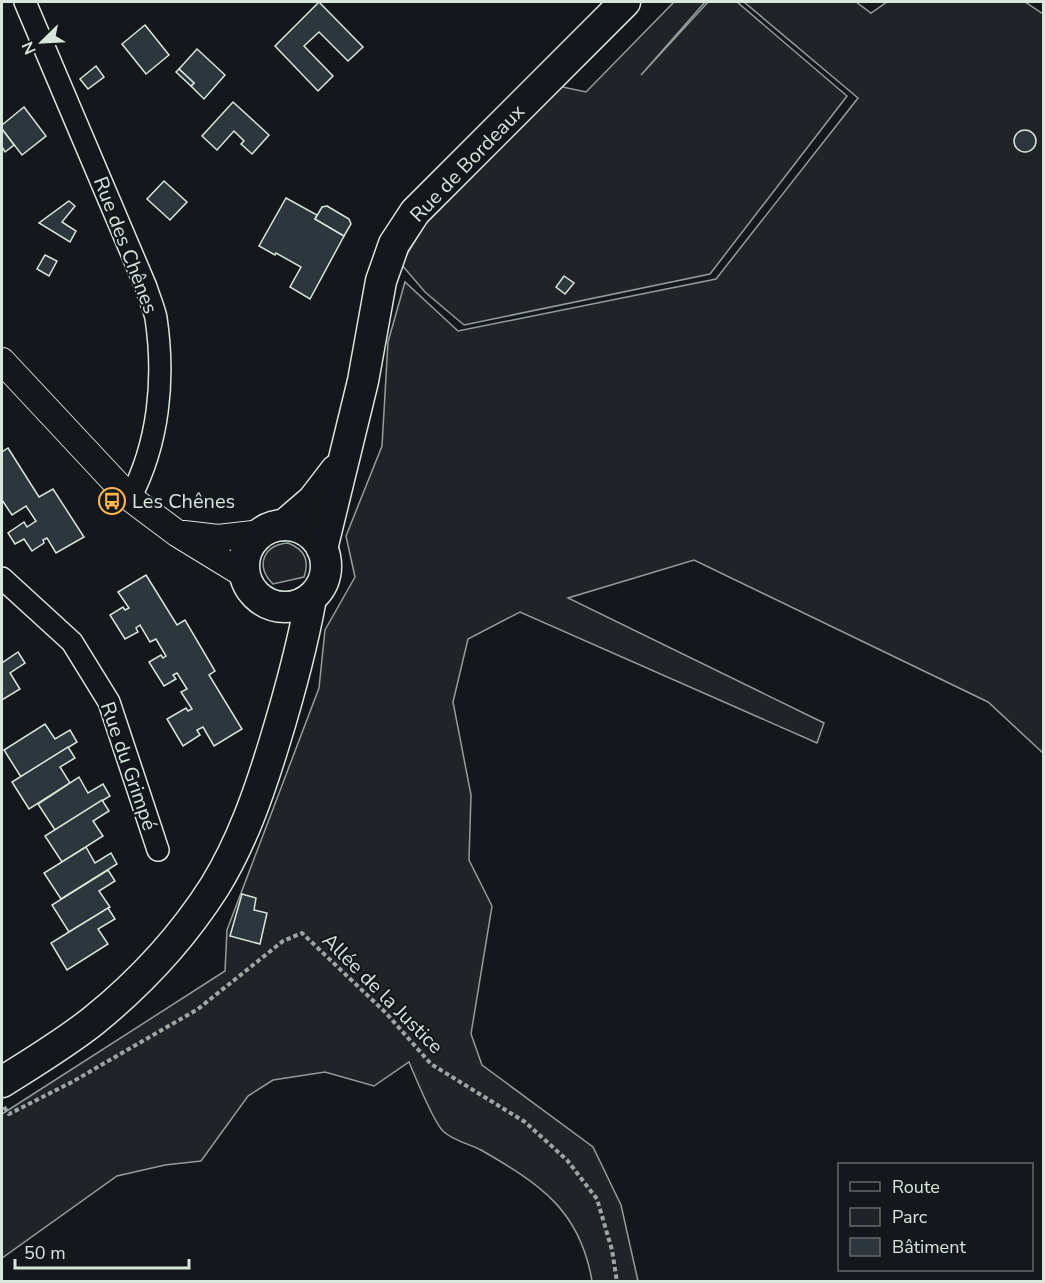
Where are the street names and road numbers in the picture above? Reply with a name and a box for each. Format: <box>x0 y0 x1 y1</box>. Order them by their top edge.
street label: Rue de Bordeaux <box>404 98 531 228</box>
street label: Rue des Chênes <box>87 173 164 317</box>
street label: Rue du Grimpé <box>94 698 163 834</box>
street label: Allée de la Justice <box>316 927 449 1060</box>

